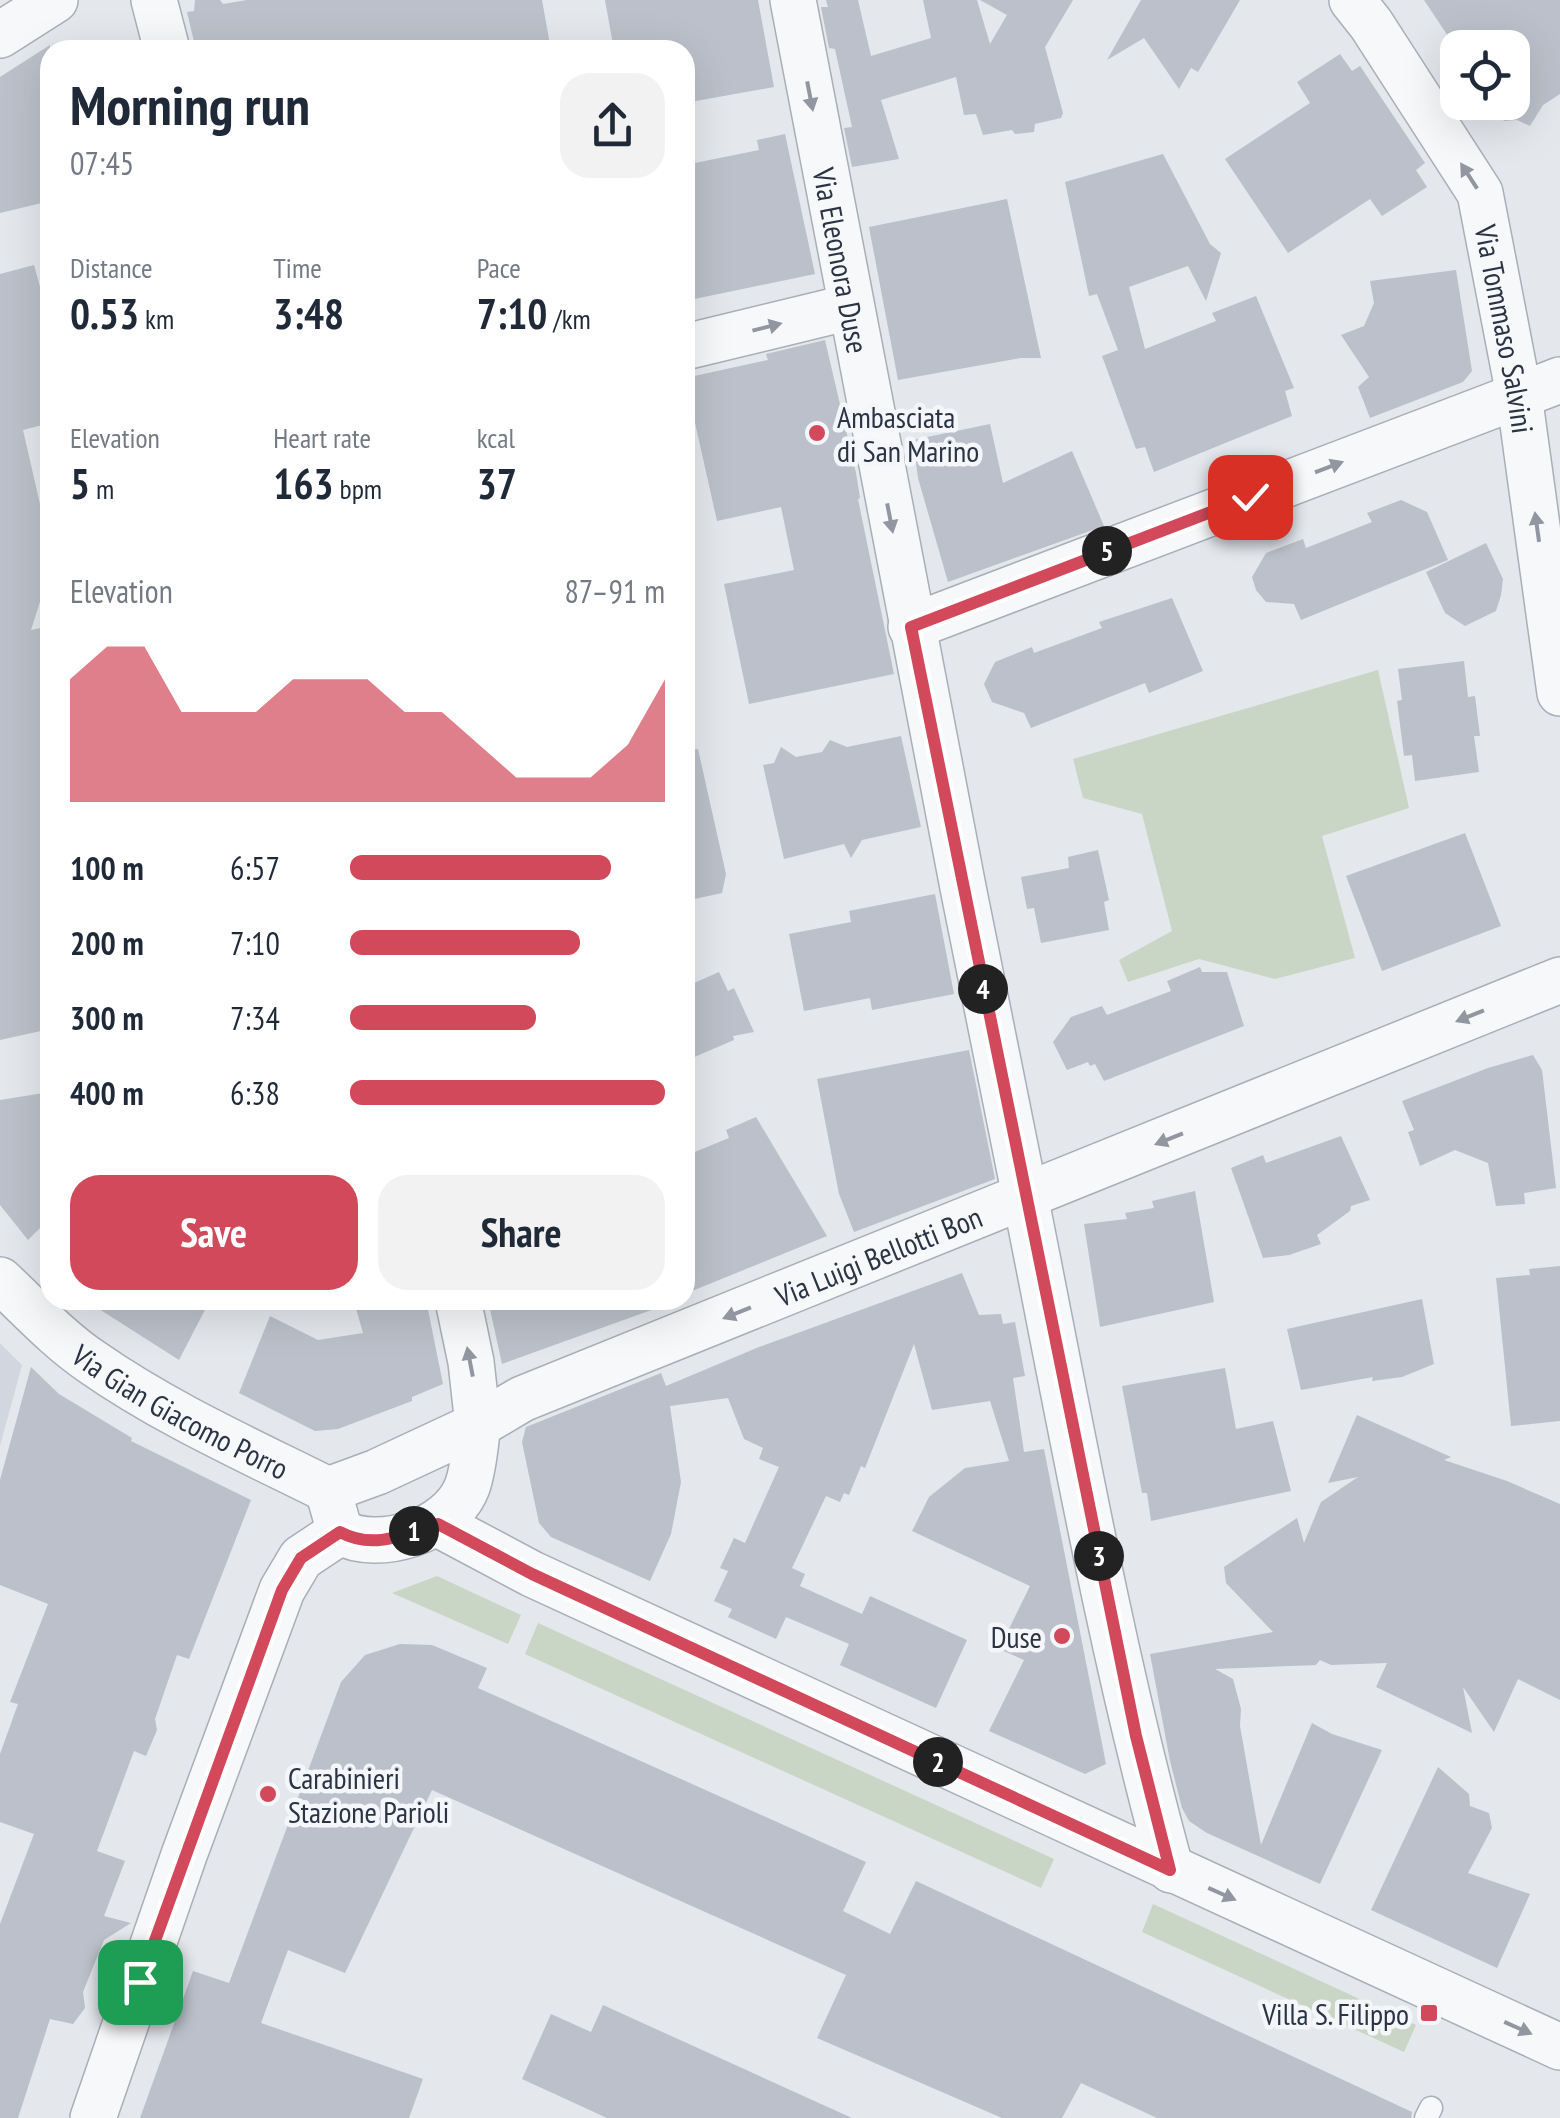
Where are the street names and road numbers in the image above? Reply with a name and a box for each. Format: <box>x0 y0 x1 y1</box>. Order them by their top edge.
street label: Via Eleonora Duse <box>805 164 878 356</box>
street label: Via Tommaso Salvini <box>1467 220 1544 436</box>
street label: Via Luigi Bellotti Bon <box>768 1196 987 1315</box>
street label: Via Gian Giacomo Porro <box>64 1334 295 1487</box>

